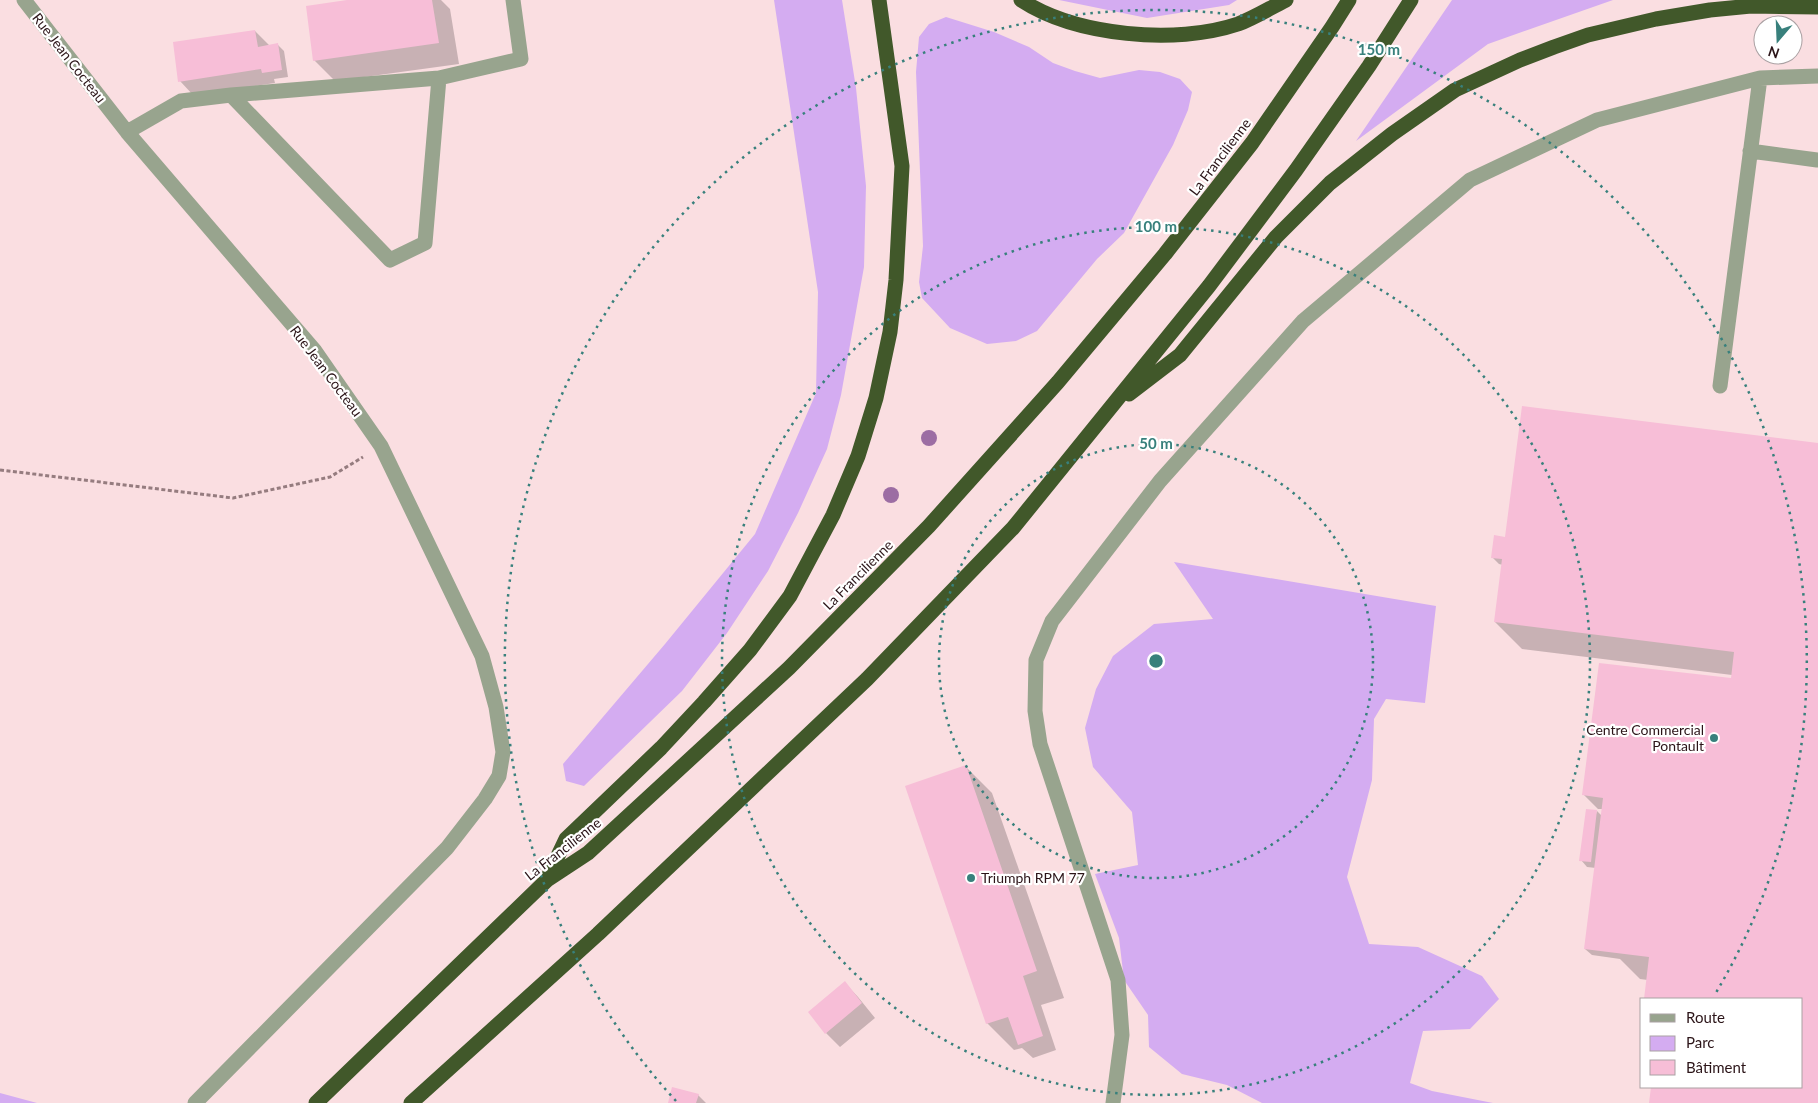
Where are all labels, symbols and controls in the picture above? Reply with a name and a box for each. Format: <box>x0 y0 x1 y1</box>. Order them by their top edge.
street label: Rue Jean Cocteau <box>29 9 110 106</box>
north arrow <box>1753 15 1803 65</box>
text: 150 m <box>1358 40 1400 58</box>
text: N <box>1766 43 1781 63</box>
street label: La Francilienne <box>1185 115 1254 199</box>
text: 100 m <box>1135 217 1177 235</box>
street label: Rue Jean Cocteau <box>287 322 366 419</box>
text: 50 m <box>1139 434 1173 452</box>
street label: La Francilienne <box>819 536 896 613</box>
centre of rings <box>1147 652 1165 670</box>
place label: Centre Commercial Pontault <box>1586 721 1704 754</box>
marker: Centre Commercial Pontault <box>1708 732 1720 744</box>
street label: La Francilienne <box>521 814 604 884</box>
place label: Triumph RPM 77 <box>981 869 1085 886</box>
marker: Triumph RPM 77 <box>965 872 977 884</box>
legend <box>1640 998 1803 1088</box>
text: Route <box>1686 1008 1725 1026</box>
text: Parc <box>1686 1033 1715 1051</box>
text: Bâtiment <box>1686 1058 1747 1076</box>

